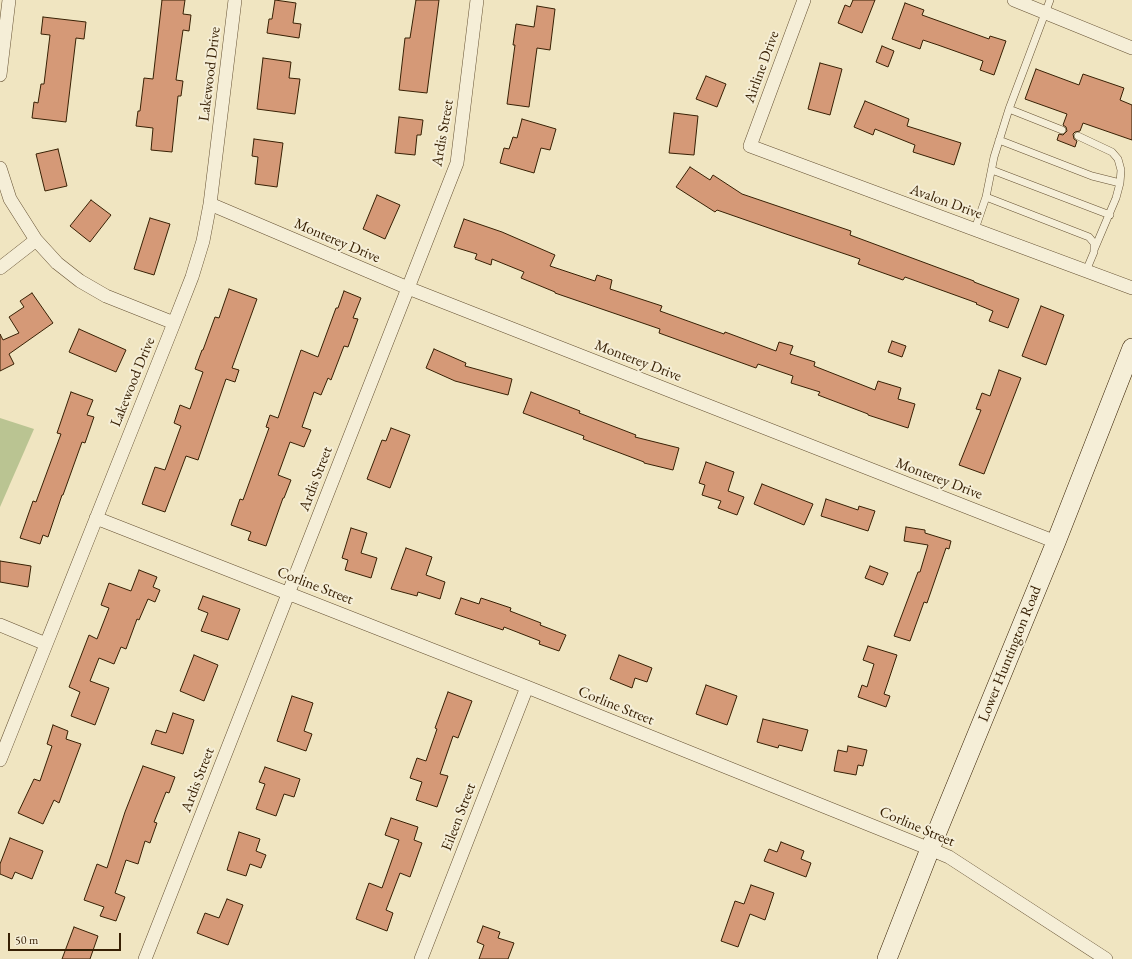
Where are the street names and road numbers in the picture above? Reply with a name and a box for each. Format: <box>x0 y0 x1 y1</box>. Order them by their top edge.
street label: Lakewood Drive <box>195 26 225 122</box>
street label: Airline Drive <box>741 29 783 105</box>
street label: Ardis Street <box>428 98 458 168</box>
street label: Avalon Drive <box>907 181 985 223</box>
street label: Monterey Drive <box>291 215 383 267</box>
street label: Lakewood Drive <box>107 335 159 429</box>
street label: Monterey Drive <box>592 336 684 386</box>
street label: Ardis Street <box>296 444 336 514</box>
street label: Monterey Drive <box>893 454 985 504</box>
street label: Corline Street <box>274 563 356 609</box>
street label: Lower Huntington Road <box>975 583 1045 725</box>
street label: Corline Street <box>576 683 656 729</box>
street label: Ardis Street <box>178 745 218 815</box>
street label: Eileen Street <box>438 781 480 853</box>
street label: Corline Street <box>877 803 957 851</box>

